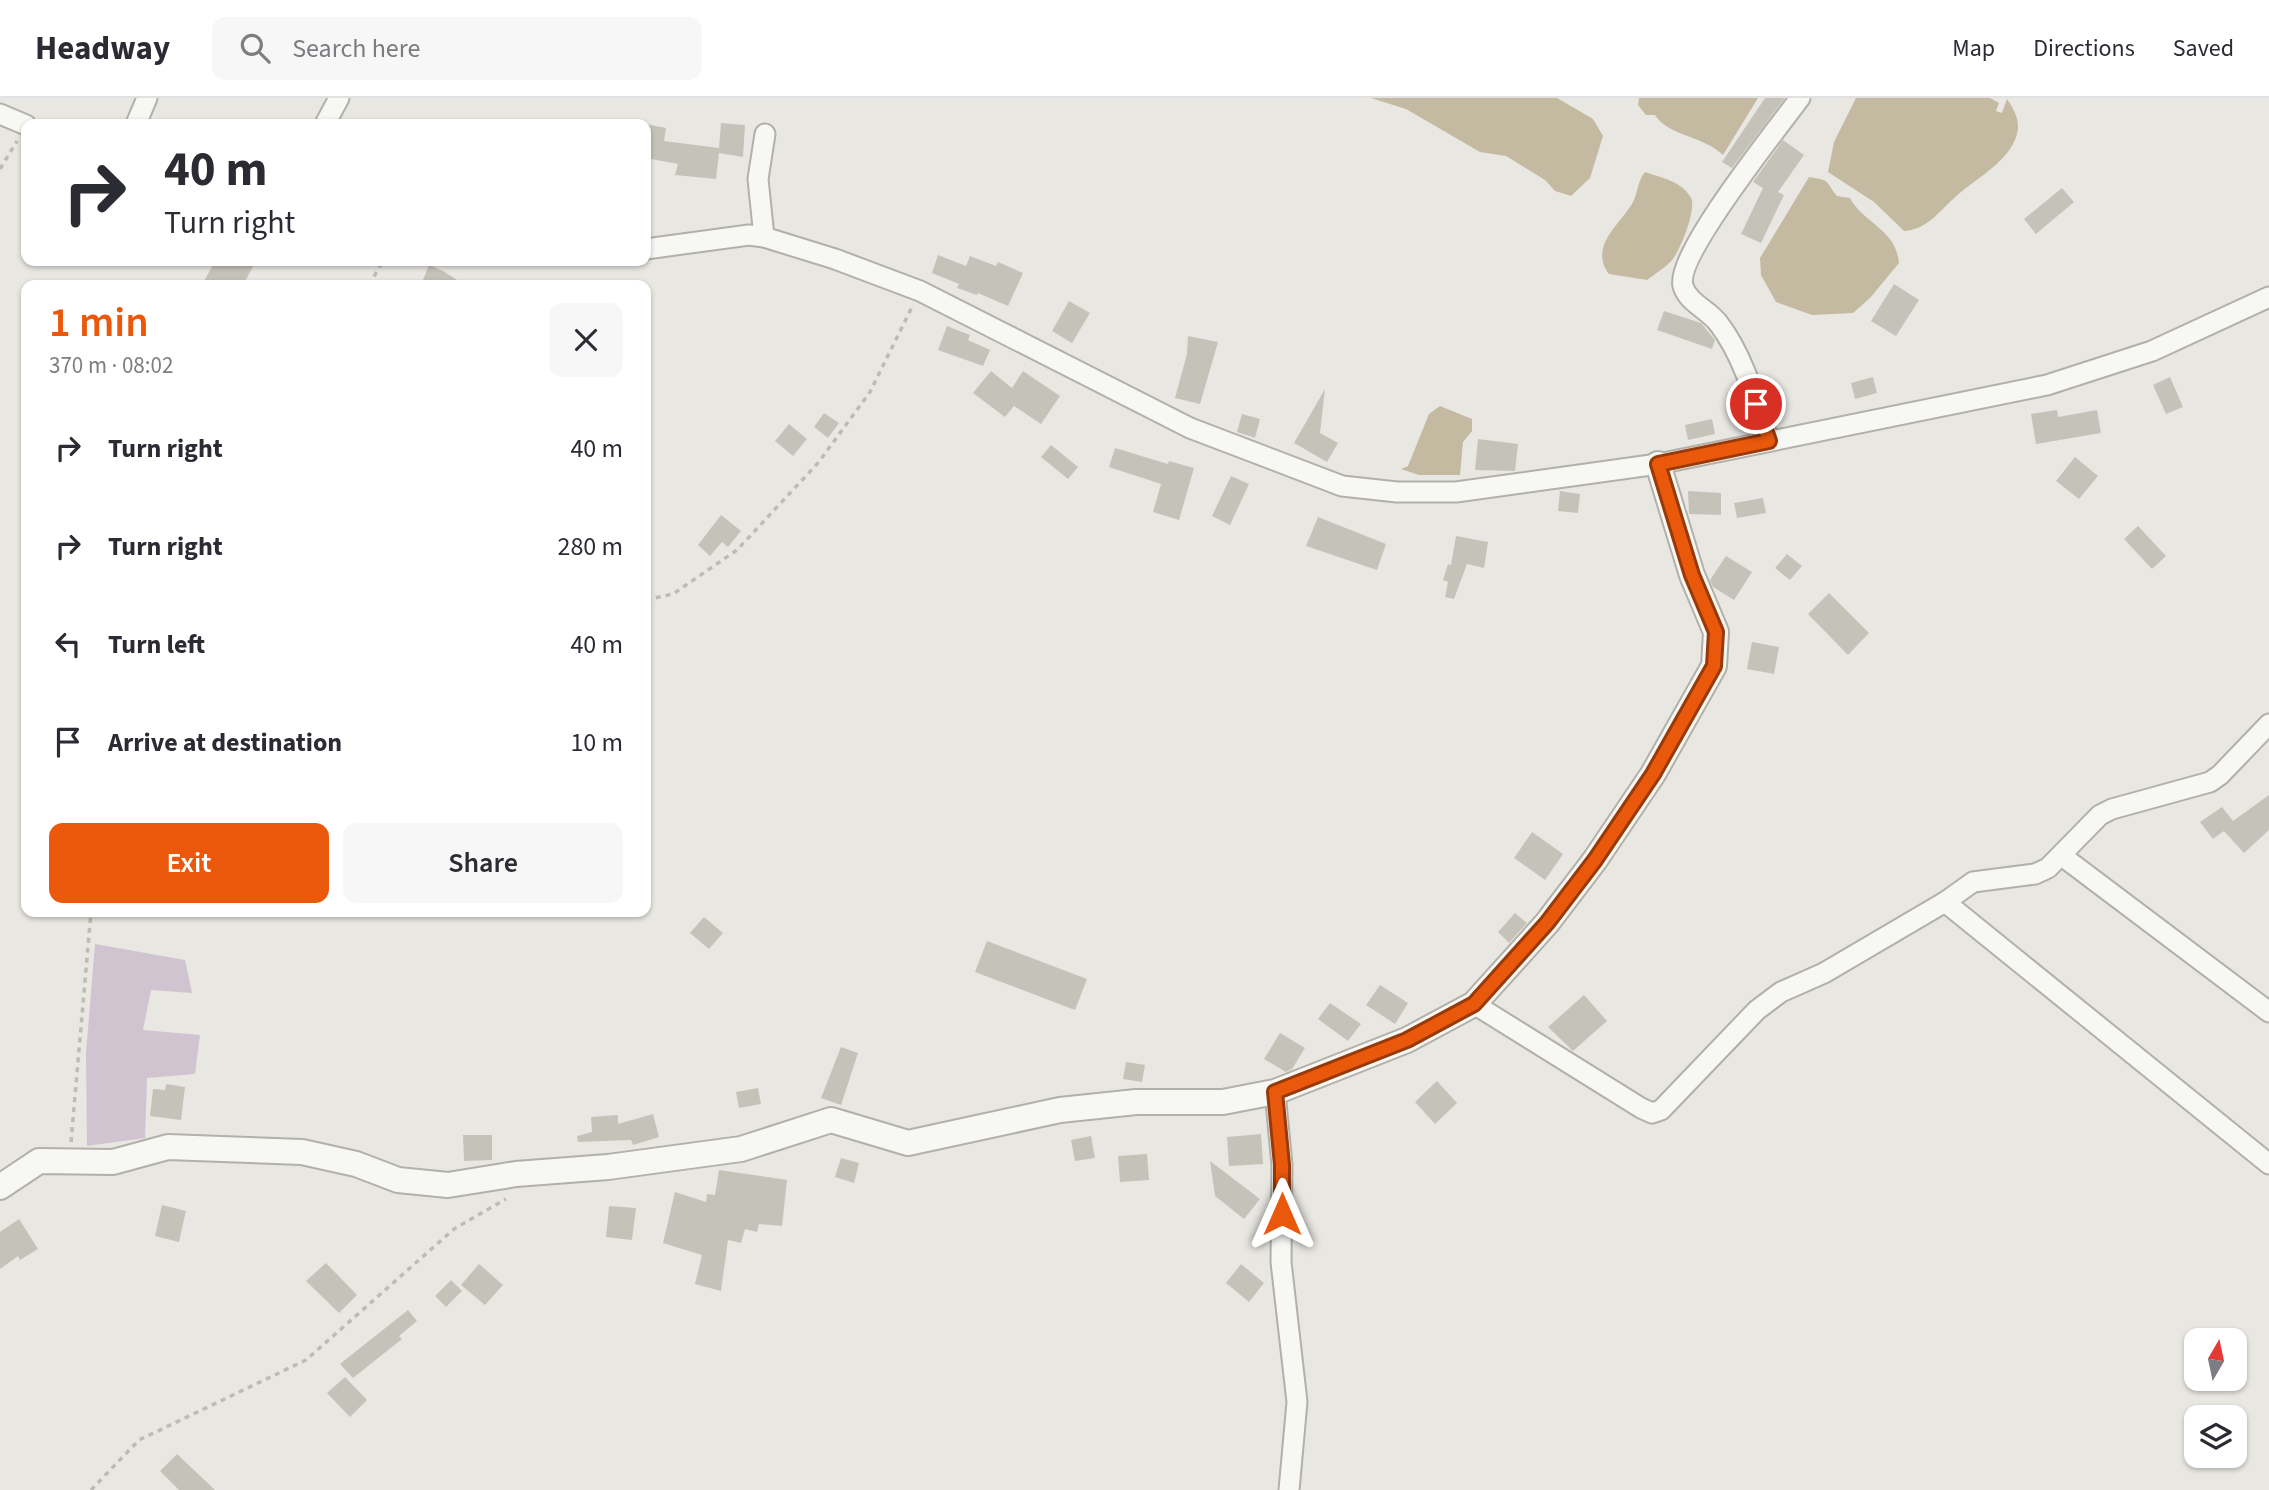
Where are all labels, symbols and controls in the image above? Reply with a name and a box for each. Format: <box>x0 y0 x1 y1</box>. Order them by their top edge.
search box <box>212 17 702 80</box>
text: Headway <box>35 25 170 72</box>
icon: search <box>236 29 274 67</box>
text: Search here <box>292 30 420 67</box>
text: Map <box>1952 31 1995 66</box>
text: Directions <box>2033 31 2135 66</box>
text: Saved <box>2173 31 2234 66</box>
text: 40 m <box>164 135 268 205</box>
icon: right <box>49 147 140 238</box>
text: Turn right <box>164 200 295 246</box>
text: 1 min <box>49 293 149 353</box>
button: close <box>549 303 623 377</box>
text: 370 m · 08:02 <box>49 349 173 382</box>
pin <box>1726 374 1786 434</box>
icon: arrive <box>1737 385 1775 423</box>
icon: right <box>49 429 87 467</box>
text: Turn right <box>108 430 223 467</box>
text: 40 m <box>570 430 623 467</box>
icon: right <box>49 527 87 565</box>
text: Turn right <box>108 528 223 565</box>
text: 280 m <box>557 528 623 565</box>
icon: left <box>49 625 87 663</box>
text: Turn left <box>108 626 205 663</box>
text: 40 m <box>570 626 623 663</box>
icon: arrive <box>49 723 87 761</box>
text: Arrive at destination <box>108 724 342 761</box>
text: 10 m <box>570 724 623 761</box>
button: Exit <box>49 823 329 903</box>
button: Share <box>343 823 623 903</box>
position arrow <box>1245 1177 1319 1251</box>
north arrow <box>2184 1328 2247 1391</box>
map controls <box>2184 1328 2247 1468</box>
button: layers <box>2184 1405 2247 1468</box>

